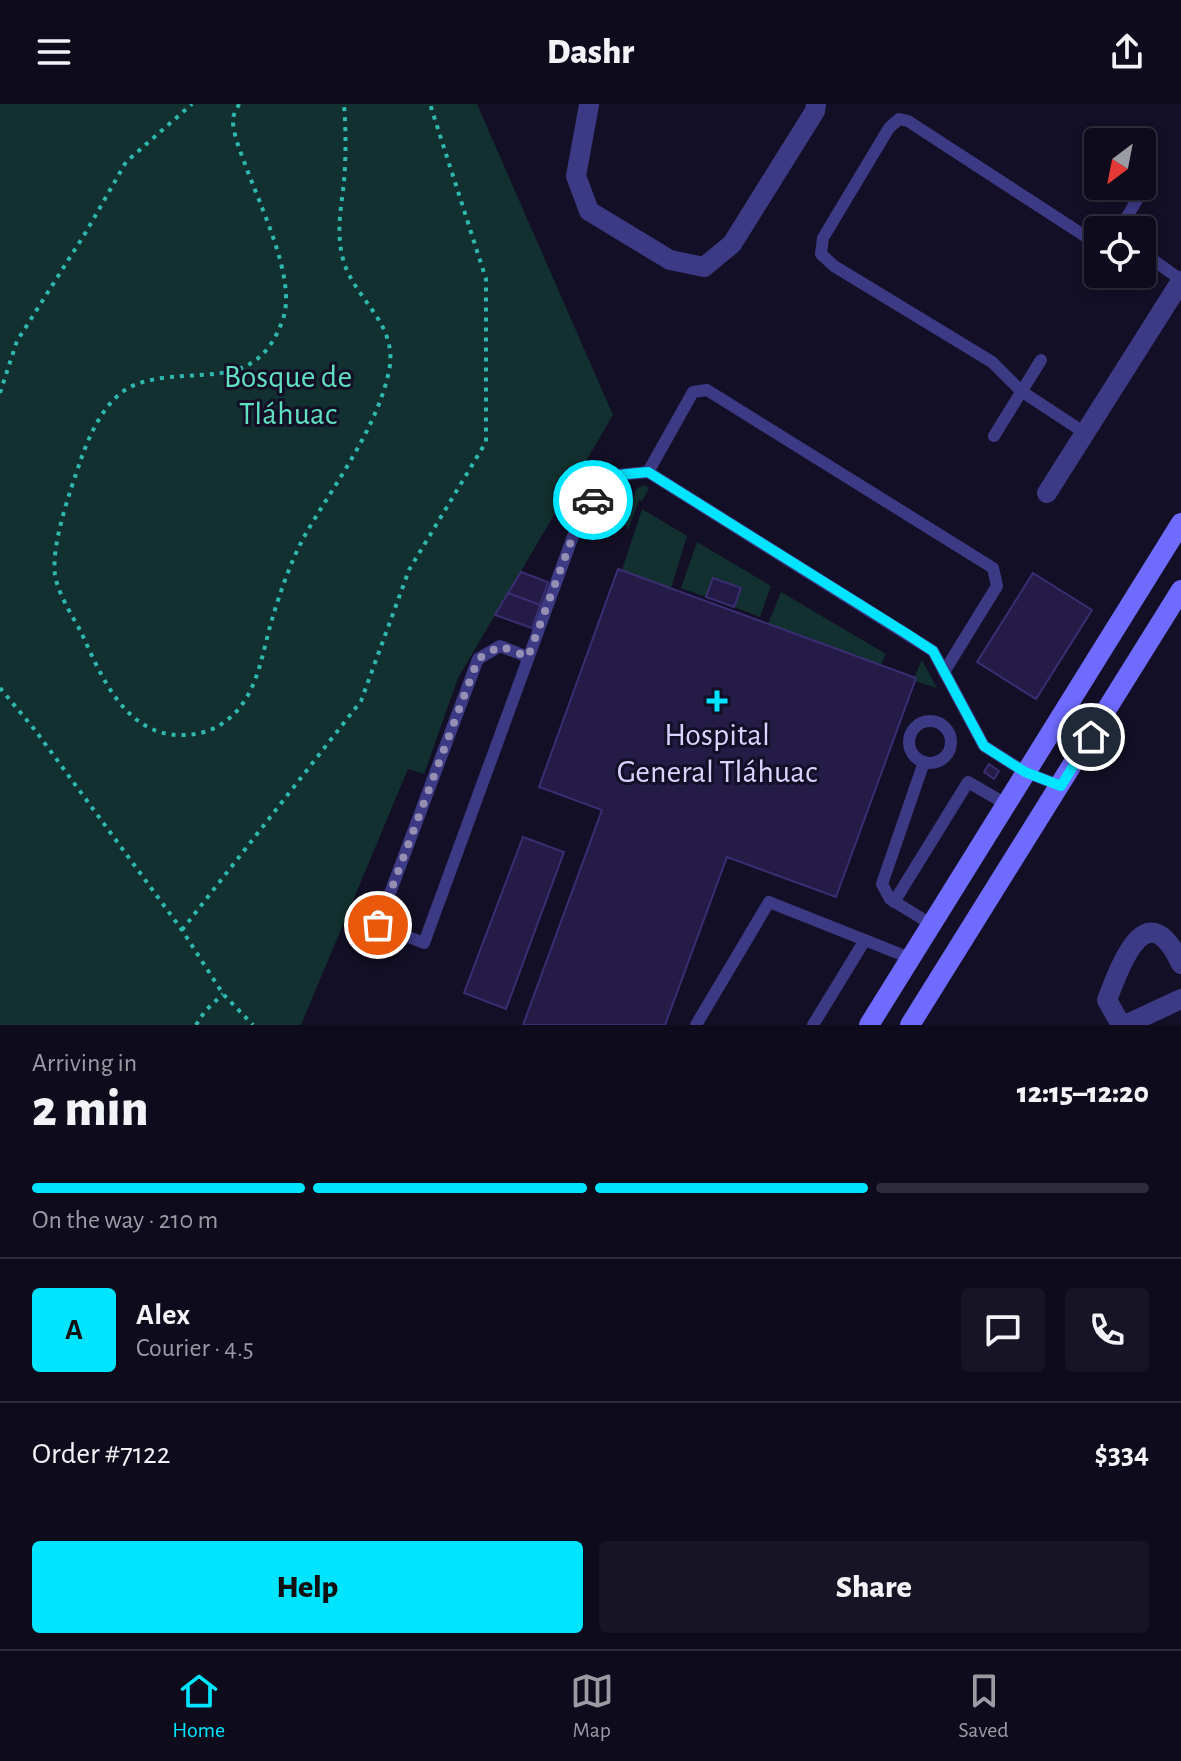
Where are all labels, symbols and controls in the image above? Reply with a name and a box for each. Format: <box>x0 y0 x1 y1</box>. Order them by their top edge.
icon: menu <box>32 30 76 74</box>
icon: share <box>1105 30 1149 74</box>
text: Dashr <box>547 34 634 70</box>
north arrow <box>1084 128 1156 200</box>
map controls <box>1084 128 1156 288</box>
button: locate <box>1084 216 1156 288</box>
park label: Bosque de Tláhuac <box>224 361 352 430</box>
courier <box>553 460 633 540</box>
icon: car <box>571 478 615 522</box>
marker: Hospital General Tláhuac <box>706 690 728 712</box>
pin <box>1057 703 1125 771</box>
icon: home <box>1069 715 1113 759</box>
place label: Hospital General Tláhuac <box>617 719 817 788</box>
pin <box>344 891 412 959</box>
icon: bag <box>356 903 400 947</box>
text: Arriving in <box>32 1050 137 1076</box>
text: 12:15–12:20 <box>1017 1078 1149 1108</box>
text: 2 min <box>32 1083 148 1135</box>
text: On the way · 210 m <box>32 1207 218 1233</box>
button: chat <box>961 1288 1045 1372</box>
button: phone <box>1065 1288 1149 1372</box>
text: Alex <box>136 1300 190 1330</box>
text: A <box>65 1315 83 1345</box>
text: Courier · 4.5 <box>136 1335 254 1361</box>
text: Order #7122 <box>32 1439 170 1469</box>
text: $334 <box>1095 1439 1149 1469</box>
button: Help <box>32 1541 583 1633</box>
button: Share <box>599 1541 1149 1633</box>
tab: Home <box>172 1669 225 1743</box>
tab: Map <box>570 1669 614 1743</box>
tab: Saved <box>958 1669 1009 1743</box>

